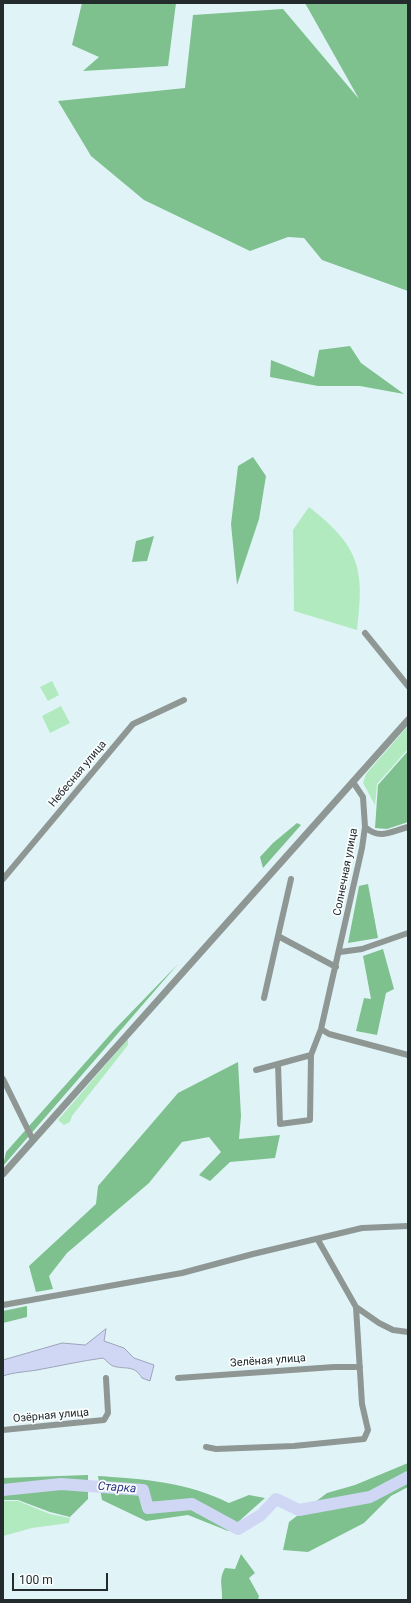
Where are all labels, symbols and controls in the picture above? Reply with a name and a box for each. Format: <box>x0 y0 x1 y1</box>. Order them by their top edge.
street label: Небесная улица <box>46 738 110 810</box>
street label: Солнечная улица <box>331 827 361 917</box>
street label: Зелёная улица <box>230 1352 306 1370</box>
street label: Озёрная улица <box>12 1406 90 1426</box>
water label: Старка <box>97 1479 137 1497</box>
scale bar <box>14 1565 110 1591</box>
text: 100 m <box>19 1573 53 1587</box>

